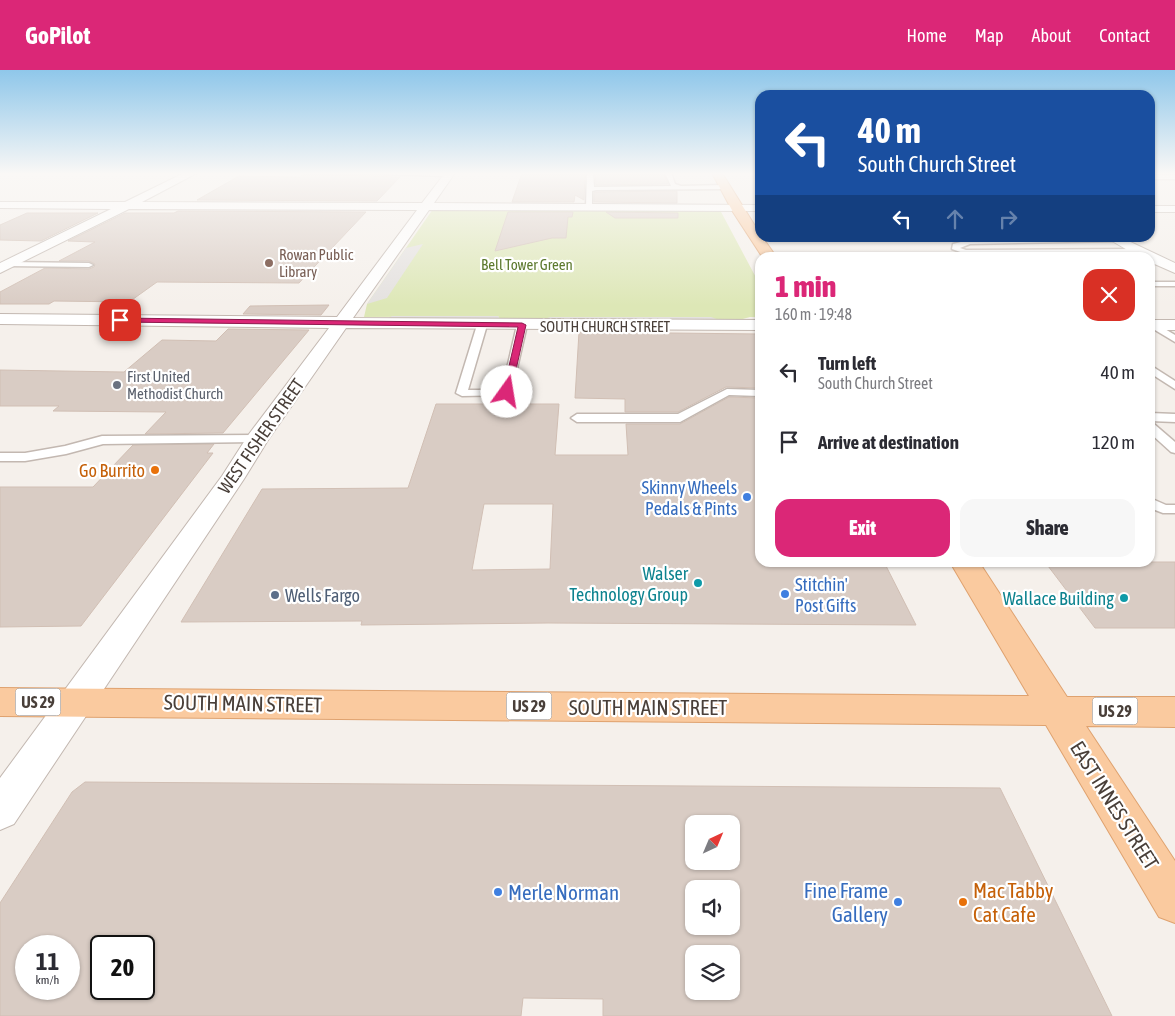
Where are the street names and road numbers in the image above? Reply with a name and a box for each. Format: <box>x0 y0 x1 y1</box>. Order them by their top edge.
street label: SOUTH CHURCH STREET <box>540 318 671 335</box>
street label: WEST FISHER STREET <box>214 374 308 497</box>
road number: US 29 <box>15 688 60 716</box>
street label: SOUTH MAIN STREET <box>164 690 322 716</box>
road number: US 29 <box>506 692 552 720</box>
street label: SOUTH MAIN STREET <box>569 695 727 719</box>
road number: US 29 <box>1092 697 1138 724</box>
street label: EAST INNES STREET <box>1066 736 1164 874</box>

